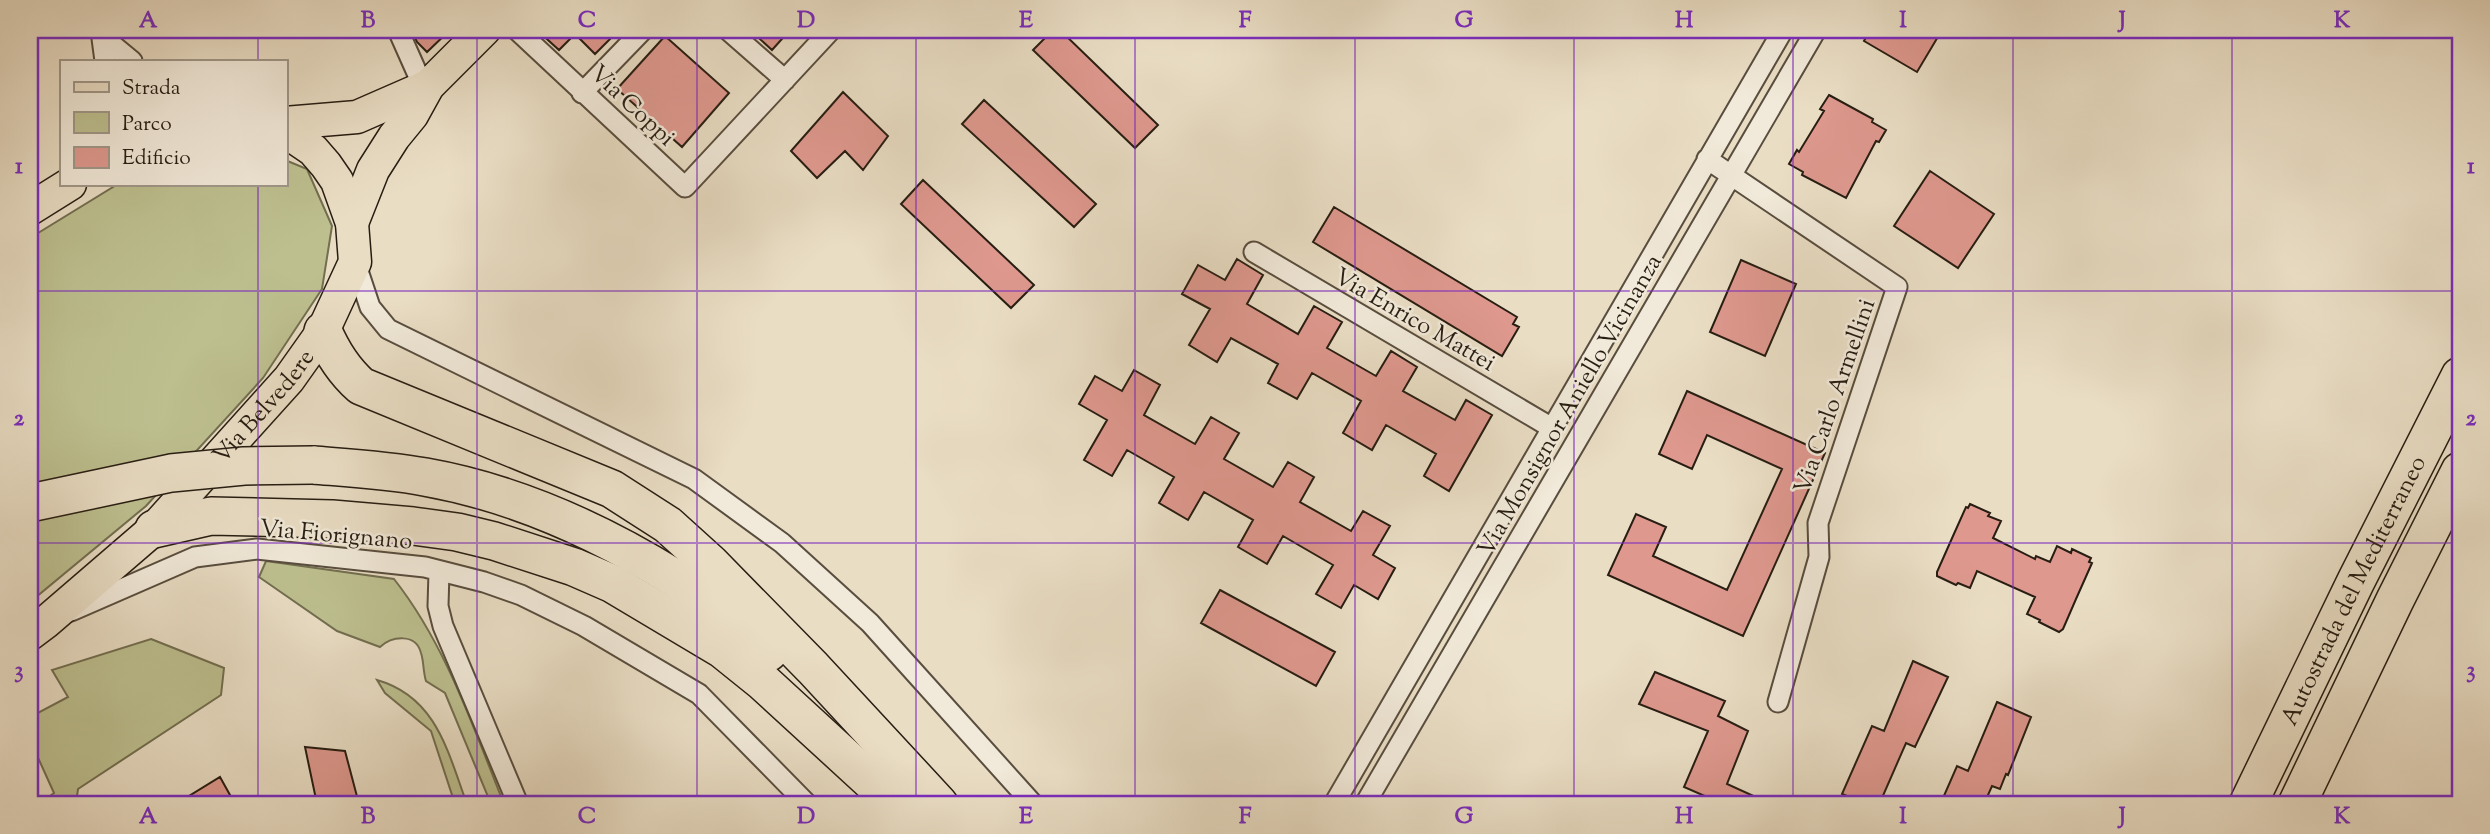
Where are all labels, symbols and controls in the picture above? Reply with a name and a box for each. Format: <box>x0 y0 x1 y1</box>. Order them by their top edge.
text: A <box>139 5 158 38</box>
text: B <box>361 5 376 38</box>
text: C <box>578 5 596 38</box>
text: D <box>797 5 815 38</box>
text: E <box>1019 5 1033 38</box>
text: F <box>1239 5 1252 38</box>
text: G <box>1455 5 1474 38</box>
text: H <box>1675 5 1694 38</box>
text: I <box>1899 5 1907 38</box>
text: J <box>2117 5 2126 38</box>
text: K <box>2334 5 2351 38</box>
street label: Via Coppi <box>581 58 682 155</box>
legend <box>60 60 287 186</box>
text: Strada <box>122 74 181 104</box>
text: Parco <box>122 110 172 140</box>
text: Edificio <box>122 144 191 174</box>
text: 1 <box>15 151 23 184</box>
text: 1 <box>2467 151 2475 184</box>
street label: Via Monsignor Aniello Vicinanza <box>1470 249 1671 563</box>
street label: Via Enrico Mattei <box>1327 261 1501 381</box>
street label: Via Carlo Armellini <box>1787 294 1885 499</box>
street label: Via Belvedere <box>206 343 324 472</box>
text: 2 <box>14 403 25 436</box>
text: 2 <box>2466 403 2477 436</box>
street label: Autostrada del Mediterraneo <box>2273 450 2436 732</box>
street label: Via Fiorignano <box>258 512 414 560</box>
text: 3 <box>14 655 24 688</box>
text: 3 <box>2466 655 2476 688</box>
text: A <box>139 801 158 834</box>
text: B <box>361 801 376 834</box>
text: C <box>578 801 596 834</box>
text: D <box>797 801 815 834</box>
text: E <box>1019 801 1033 834</box>
text: F <box>1239 801 1252 834</box>
text: G <box>1455 801 1474 834</box>
text: H <box>1675 801 1694 834</box>
text: I <box>1899 801 1907 834</box>
text: J <box>2117 801 2126 834</box>
text: K <box>2334 801 2351 834</box>

